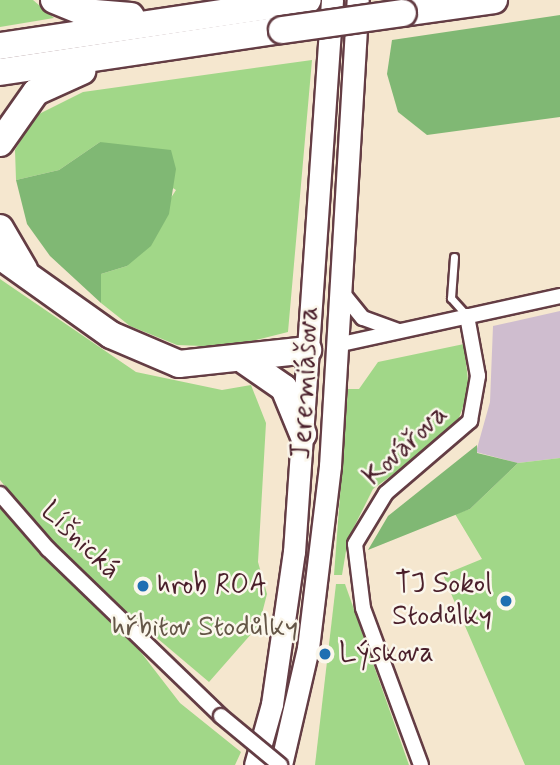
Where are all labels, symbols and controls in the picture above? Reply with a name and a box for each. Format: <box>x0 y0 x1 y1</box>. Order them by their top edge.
street label: Jeremiášova <box>285 306 327 460</box>
street label: Kovářova <box>357 398 455 494</box>
street label: Líšnická <box>33 495 127 587</box>
place label: TJ Sokol Stodůlky <box>392 568 492 634</box>
place label: hrob ROA <box>157 569 268 603</box>
marker: hrob ROA <box>135 578 151 594</box>
marker: TJ Sokol Stodůlky <box>498 593 514 609</box>
park label: hřbitov Stodůlky <box>112 611 298 645</box>
place label: Lýskova <box>339 637 434 671</box>
marker: Lýskova <box>317 646 333 662</box>

